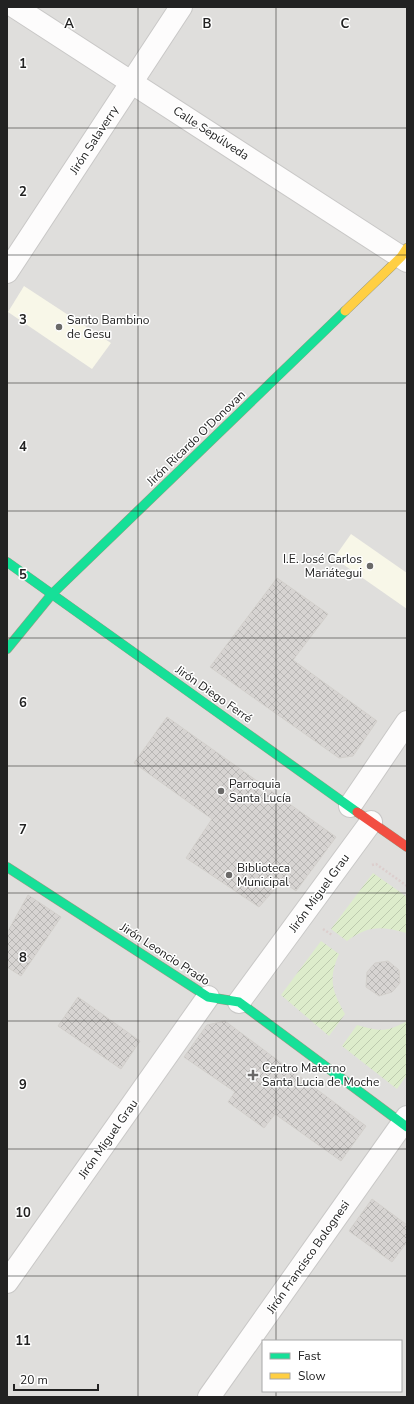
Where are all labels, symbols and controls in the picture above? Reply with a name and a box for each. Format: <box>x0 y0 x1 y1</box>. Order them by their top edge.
text: A <box>64 15 74 33</box>
text: B <box>203 15 212 33</box>
text: C <box>341 15 350 33</box>
text: 1 <box>19 55 27 73</box>
street label: Jirón Salaverry <box>65 102 123 178</box>
street label: Calle Sepúlveda <box>170 102 252 164</box>
text: 2 <box>19 183 27 201</box>
text: 3 <box>19 311 27 329</box>
place label: Santo Bambino de Gesu <box>67 312 150 342</box>
marker: Santo Bambino de Gesu <box>54 322 64 332</box>
street label: Jirón Ricardo O'Donovan <box>143 387 249 490</box>
text: 4 <box>19 438 27 456</box>
place label: I.E. José Carlos Mariátegui <box>283 551 362 581</box>
marker: I.E. José Carlos Mariátegui <box>365 561 375 571</box>
text: 5 <box>19 566 27 584</box>
street label: Jirón Diego Ferré <box>172 661 255 726</box>
text: 6 <box>19 694 27 712</box>
place label: Parroquia Santa Lucía <box>229 776 291 806</box>
marker: Parroquia Santa Lucía <box>216 786 226 796</box>
text: 7 <box>19 821 27 839</box>
street label: Jirón Miguel Grau <box>285 851 353 936</box>
place label: Biblioteca Municipal <box>237 860 290 890</box>
marker: Biblioteca Municipal <box>224 870 234 880</box>
street label: Jirón Leoncio Prado <box>116 919 213 989</box>
text: 8 <box>19 949 27 967</box>
place label: Centro Materno Santa Lucia de Moche <box>262 1060 379 1090</box>
marker: Centro Materno Santa Lucia de Moche <box>247 1069 259 1081</box>
text: 9 <box>19 1076 27 1094</box>
street label: Jirón Miguel Grau <box>74 1096 141 1183</box>
street label: Jirón Francisco Bolognesi <box>262 1197 353 1317</box>
text: 10 <box>15 1204 31 1222</box>
text: 11 <box>15 1332 31 1350</box>
legend <box>262 1340 402 1392</box>
text: Fast <box>298 1348 321 1364</box>
scale bar <box>14 1366 98 1392</box>
text: Slow <box>298 1368 326 1384</box>
text: 20 m <box>20 1372 48 1388</box>

